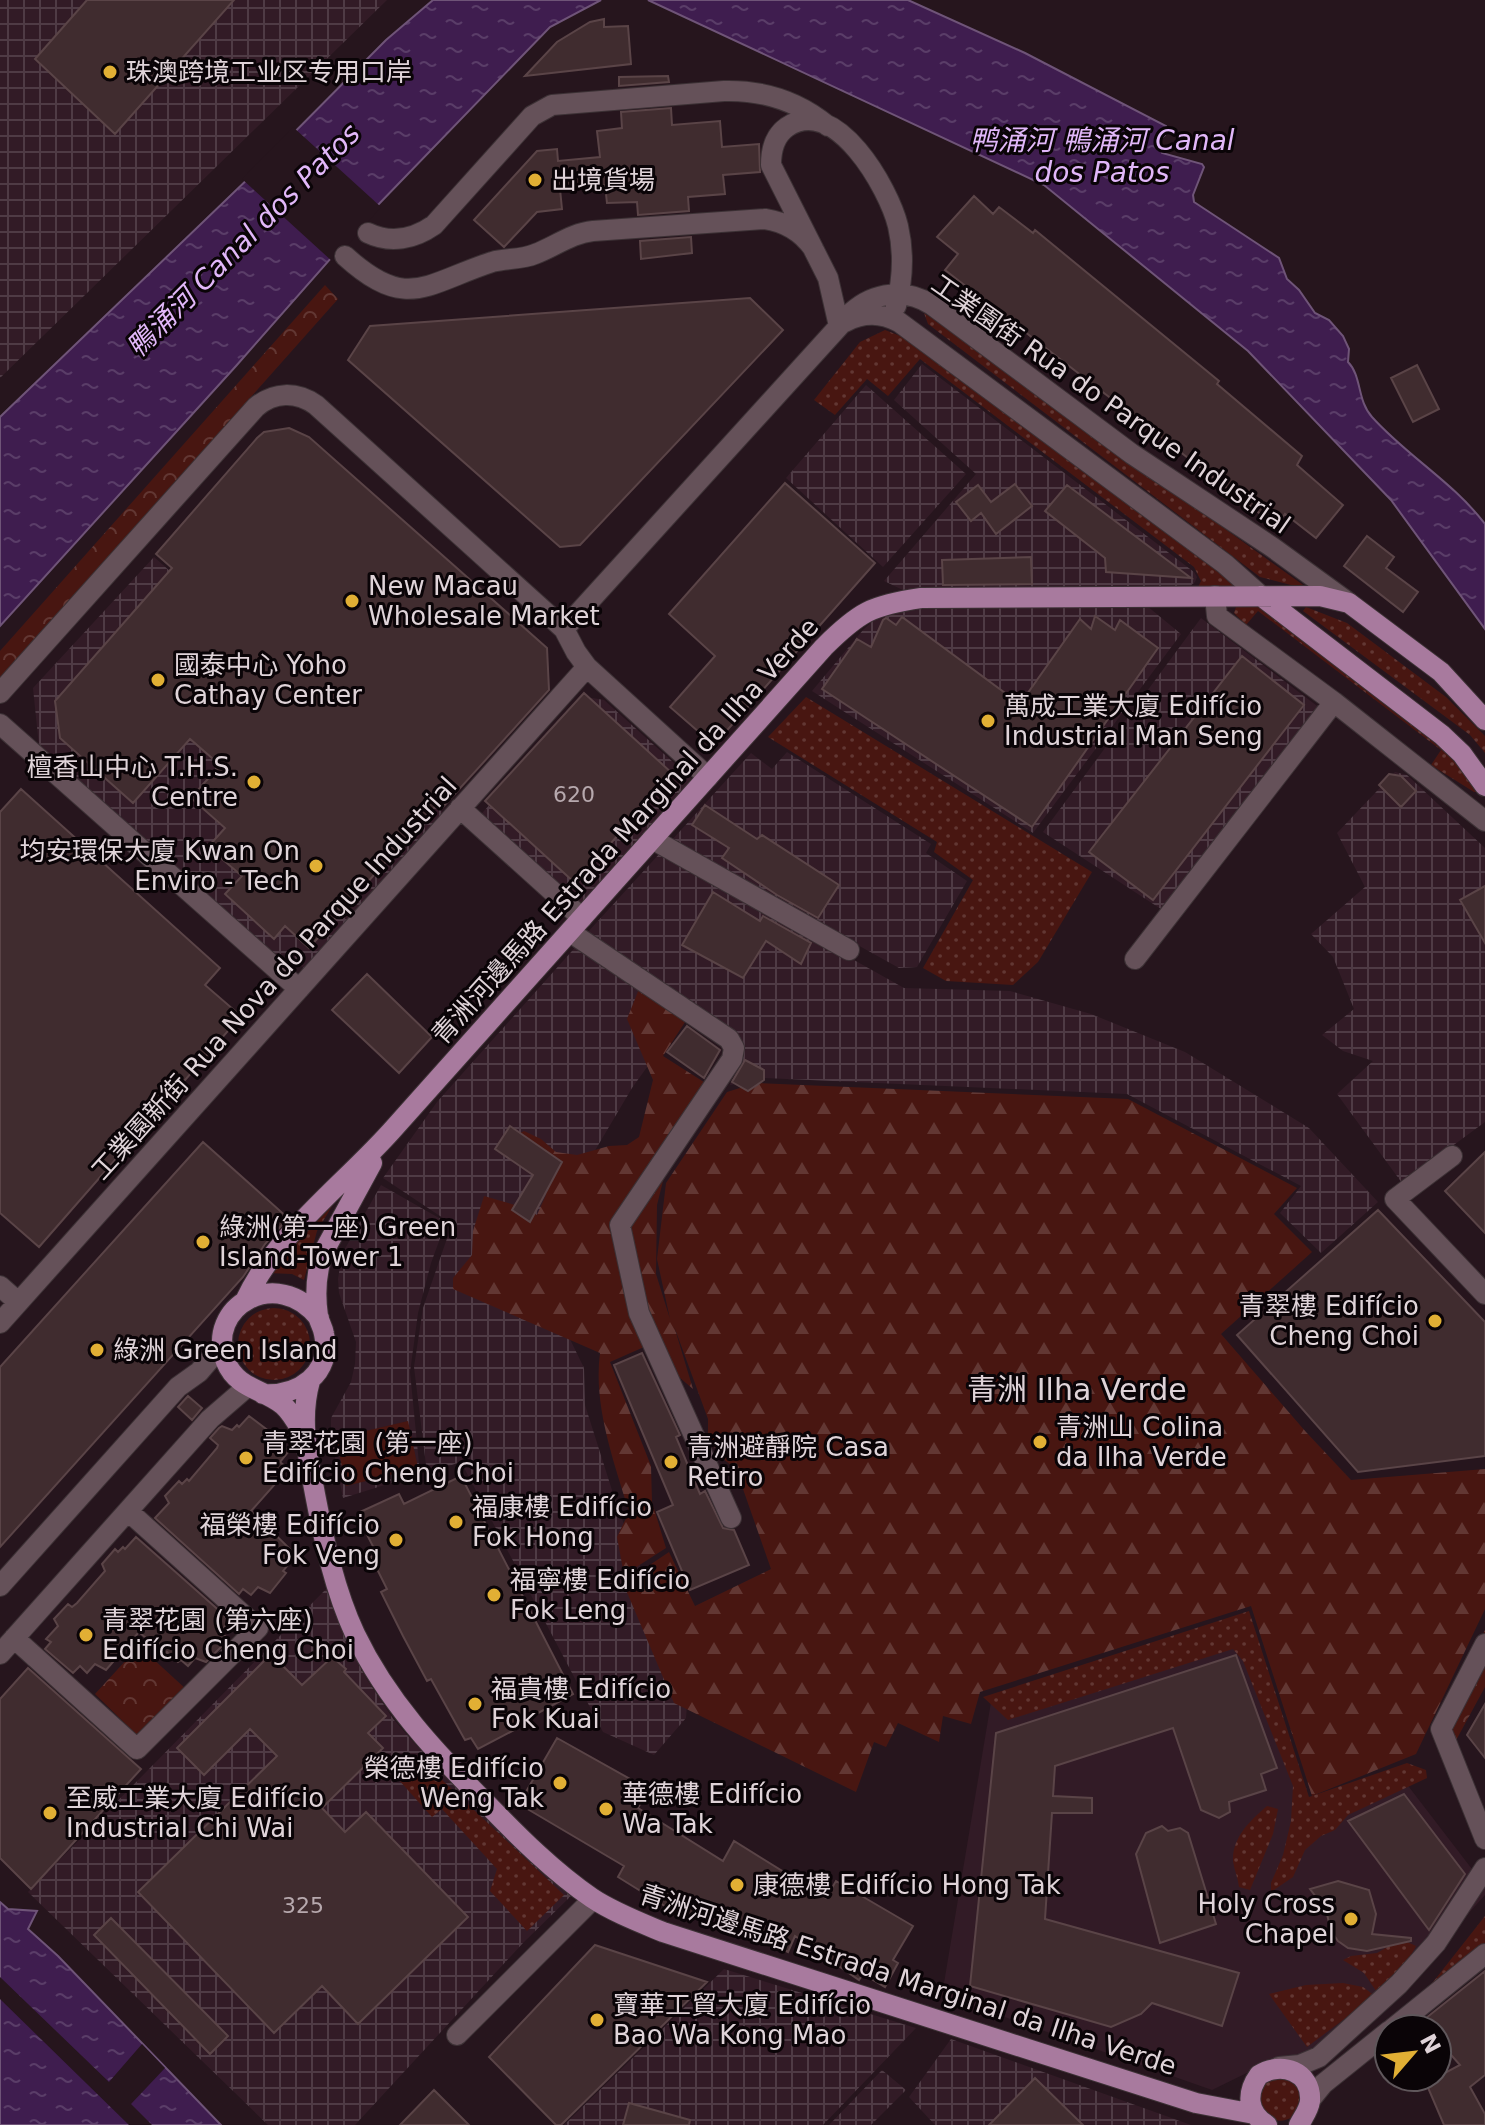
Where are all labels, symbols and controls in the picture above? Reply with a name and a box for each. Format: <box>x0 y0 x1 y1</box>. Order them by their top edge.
place label: 珠澳跨境工业区专用口岸 <box>126 57 412 87</box>
marker: 珠澳跨境工业区专用口岸 <box>101 63 119 81</box>
water label: 鴨涌河 Canal dos Patos <box>120 117 367 364</box>
water label: 鸭涌河 鴨涌河 Canal dos Patos <box>969 124 1235 189</box>
place label: 出境貨場 <box>551 165 655 195</box>
marker: 出境貨場 <box>526 171 544 189</box>
street label: 工業園街 Rua do Parque Industrial <box>926 268 1296 540</box>
place label: New Macau Wholesale Market <box>368 571 600 631</box>
marker: New Macau Wholesale Market <box>343 592 361 610</box>
street label: 青洲河邊馬路 Estrada Marginal da Ilha Verde <box>426 612 824 1050</box>
place label: 國泰中心 Yoho Cathay Center <box>174 650 362 710</box>
marker: 國泰中心 Yoho Cathay Center <box>149 671 167 689</box>
place label: 萬成工業大廈 Edifício Industrial Man Seng <box>1004 691 1263 751</box>
marker: 萬成工業大廈 Edifício Industrial Man Seng <box>979 712 997 730</box>
place label: 檀香山中心 T.H.S. Centre <box>27 752 238 812</box>
street label: 工業園新街 Rua Nova do Parque Industrial <box>85 771 463 1185</box>
marker: 檀香山中心 T.H.S. Centre <box>245 773 263 791</box>
house number: 620 <box>553 782 595 807</box>
place label: 均安環保大廈 Kwan On Enviro - Tech <box>20 836 300 896</box>
marker: 均安環保大廈 Kwan On Enviro - Tech <box>307 857 325 875</box>
place label: 綠洲(第一座) Green Island-Tower 1 <box>219 1212 456 1272</box>
marker: 綠洲(第一座) Green Island-Tower 1 <box>194 1233 212 1251</box>
place label: 青翠樓 Edifício Cheng Choi <box>1239 1291 1419 1351</box>
marker: 青翠樓 Edifício Cheng Choi <box>1426 1312 1444 1330</box>
place label: 綠洲 Green Island <box>113 1335 338 1365</box>
marker: 綠洲 Green Island <box>88 1341 106 1359</box>
district label: 青洲 Ilha Verde <box>967 1372 1187 1407</box>
place label: 青洲山 Colina da Ilha Verde <box>1056 1412 1227 1472</box>
place label: 青翠花園 (第一座) Edifício Cheng Choi <box>262 1428 514 1488</box>
place label: 青洲避靜院 Casa Retiro <box>687 1432 889 1492</box>
marker: 青洲山 Colina da Ilha Verde <box>1031 1433 1049 1451</box>
marker: 青翠花園 (第一座) Edifício Cheng Choi <box>237 1449 255 1467</box>
marker: 青洲避靜院 Casa Retiro <box>662 1453 680 1471</box>
place label: 福康樓 Edifício Fok Hong <box>472 1492 652 1552</box>
place label: 福榮樓 Edifício Fok Veng <box>200 1510 380 1570</box>
marker: 福康樓 Edifício Fok Hong <box>447 1513 465 1531</box>
marker: 福榮樓 Edifício Fok Veng <box>387 1531 405 1549</box>
place label: 福寧樓 Edifício Fok Leng <box>510 1565 690 1625</box>
marker: 福寧樓 Edifício Fok Leng <box>485 1586 503 1604</box>
place label: 青翠花園 (第六座) Edifício Cheng Choi <box>102 1605 354 1665</box>
marker: 青翠花園 (第六座) Edifício Cheng Choi <box>77 1626 95 1644</box>
place label: 福貴樓 Edifício Fok Kuai <box>491 1674 671 1734</box>
marker: 福貴樓 Edifício Fok Kuai <box>466 1695 484 1713</box>
place label: 榮德樓 Edifício Weng Tak <box>364 1753 544 1813</box>
marker: 榮德樓 Edifício Weng Tak <box>551 1774 569 1792</box>
place label: 華德樓 Edifício Wa Tak <box>622 1779 802 1839</box>
place label: 至威工業大廈 Edifício Industrial Chi Wai <box>66 1783 324 1843</box>
marker: 華德樓 Edifício Wa Tak <box>597 1800 615 1818</box>
marker: 至威工業大廈 Edifício Industrial Chi Wai <box>41 1804 59 1822</box>
place label: 康德樓 Edifício Hong Tak <box>753 1870 1061 1900</box>
marker: 康德樓 Edifício Hong Tak <box>728 1876 746 1894</box>
street label: 青洲河邊馬路 Estrada Marginal da Ilha Verde <box>636 1879 1180 2081</box>
place label: Holy Cross Chapel <box>1197 1889 1335 1949</box>
house number: 325 <box>282 1893 324 1918</box>
marker: Holy Cross Chapel <box>1342 1910 1360 1928</box>
place label: 寶華工貿大廈 Edifício Bao Wa Kong Mao <box>613 1990 871 2050</box>
marker: 寶華工貿大廈 Edifício Bao Wa Kong Mao <box>588 2011 606 2029</box>
north arrow <box>1373 2013 1453 2093</box>
text: N <box>1415 2030 1446 2058</box>

